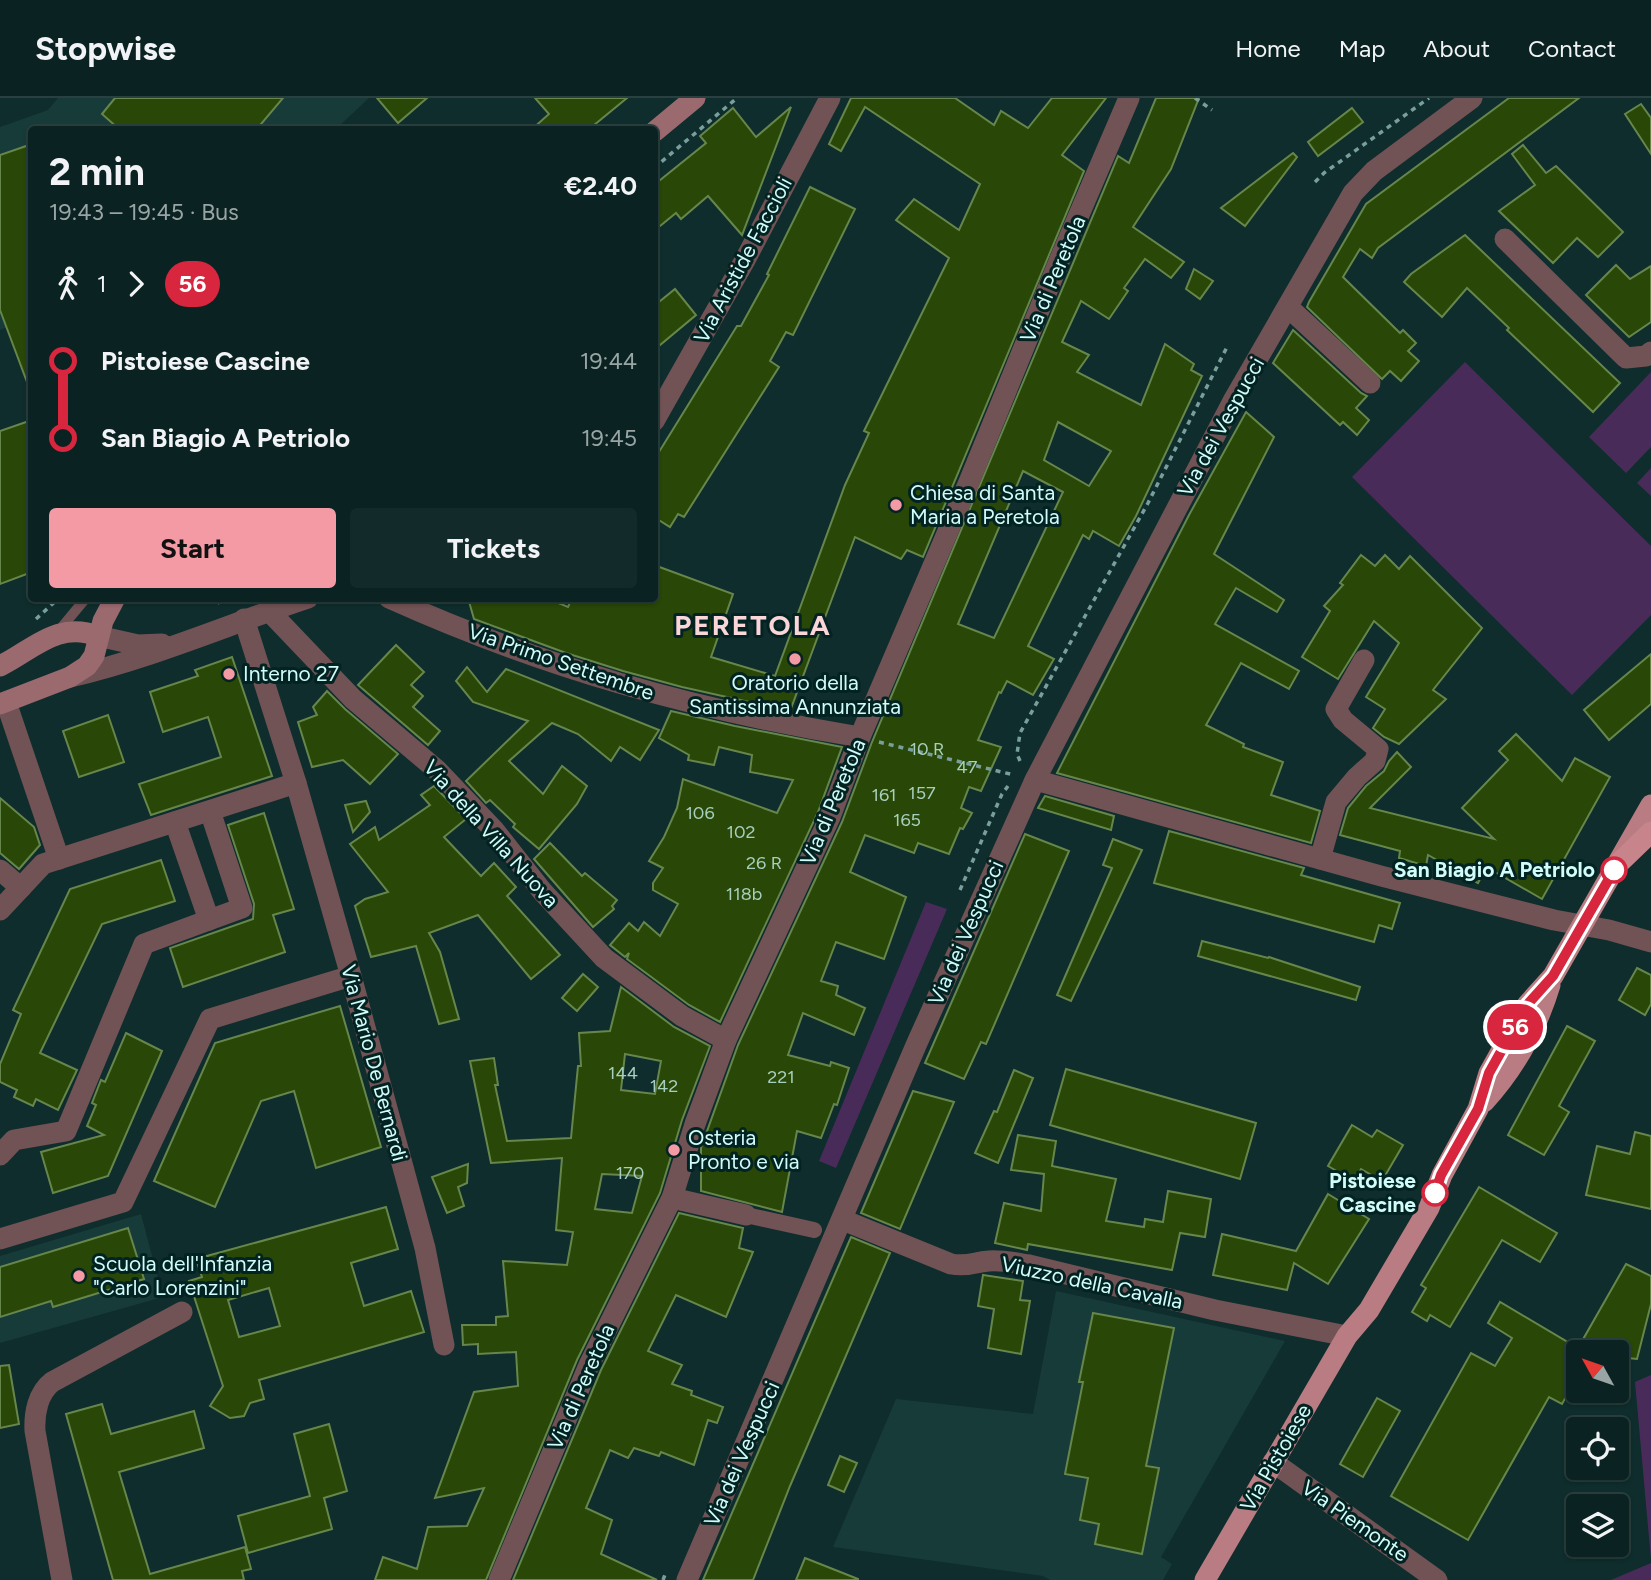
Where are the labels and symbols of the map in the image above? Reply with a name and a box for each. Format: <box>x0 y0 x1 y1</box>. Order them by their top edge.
street label: Via Aristide Faccioli <box>688 173 797 347</box>
street label: Via di Peretola <box>1015 212 1090 346</box>
street label: Via dei Vespucci <box>1172 353 1269 501</box>
place label: Chiesa di Santa Maria a Peretola <box>910 480 1060 529</box>
marker: Chiesa di Santa Maria a Peretola <box>888 497 904 513</box>
district label: PERETOLA <box>674 608 832 642</box>
street label: Via Primo Settembre <box>465 618 657 705</box>
marker: Oratorio della Santissima Annunziata <box>787 651 803 667</box>
place label: Interno 27 <box>243 661 339 686</box>
marker: Interno 27 <box>221 666 237 682</box>
place label: Oratorio della Santissima Annunziata <box>689 670 901 719</box>
street label: Via di Peretola <box>795 735 870 869</box>
house number: 10 R <box>910 738 944 760</box>
street label: Via della Villa Nuova <box>418 755 564 913</box>
house number: 47 <box>957 756 978 778</box>
house number: 157 <box>908 782 936 804</box>
house number: 161 <box>871 784 897 806</box>
house number: 106 <box>685 802 715 824</box>
house number: 165 <box>893 809 921 831</box>
house number: 102 <box>726 821 756 843</box>
house number: 26 R <box>746 852 782 874</box>
street label: Via dei Vespucci <box>922 857 1009 1009</box>
place label: San Biagio A Petriolo <box>1394 857 1595 882</box>
marker: San Biagio A Petriolo <box>1601 857 1627 883</box>
house number: 118b <box>726 883 762 905</box>
street label: Via Mario De Bernardi <box>336 962 413 1164</box>
line badge: 56 <box>1484 1004 1546 1050</box>
house number: 144 <box>608 1062 638 1084</box>
house number: 221 <box>767 1066 795 1088</box>
house number: 142 <box>650 1075 678 1097</box>
place label: Osteria Pronto e via <box>688 1125 799 1174</box>
marker: Osteria Pronto e via <box>666 1142 682 1158</box>
house number: 170 <box>616 1162 644 1184</box>
place label: Pistoiese Cascine <box>1329 1168 1416 1217</box>
marker: Pistoiese Cascine <box>1422 1180 1448 1206</box>
place label: Scuola dell'Infanzia "Carlo Lorenzini" <box>93 1251 272 1300</box>
street label: Viuzzo della Cavalla <box>999 1251 1185 1314</box>
marker: Scuola dell'Infanzia "Carlo Lorenzini" <box>71 1268 87 1284</box>
street label: Via di Peretola <box>542 1320 619 1454</box>
north arrow <box>1566 1340 1629 1404</box>
street label: Via dei Vespucci <box>698 1378 785 1530</box>
street label: Via Pistoiese <box>1235 1400 1316 1516</box>
street label: Via Piemonte <box>1297 1475 1414 1567</box>

